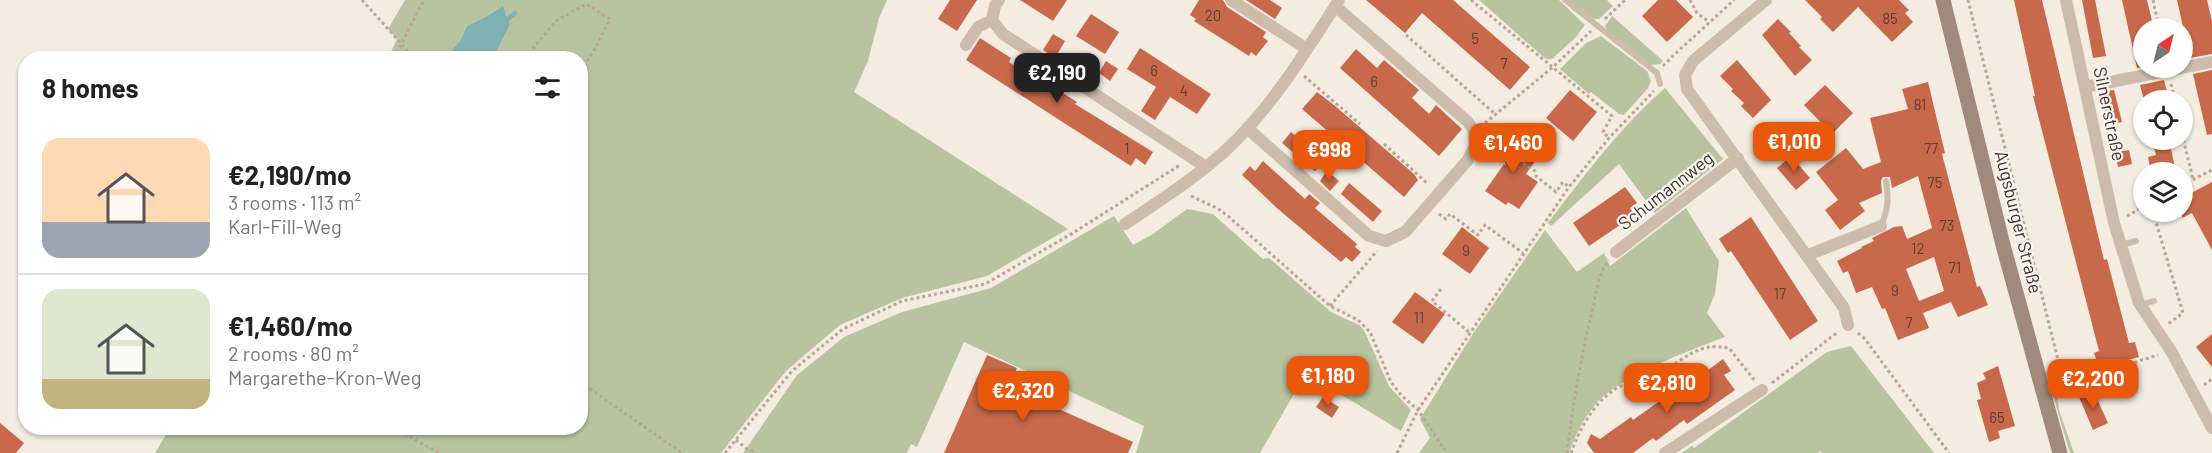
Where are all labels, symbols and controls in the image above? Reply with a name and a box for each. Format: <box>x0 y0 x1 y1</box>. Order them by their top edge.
house number: 20 <box>1205 6 1221 24</box>
house number: 85 <box>1882 9 1898 27</box>
north arrow <box>2133 18 2193 78</box>
map controls <box>2133 18 2193 222</box>
house number: 5 <box>1471 29 1479 47</box>
pin: €2,190 <box>1008 53 1106 104</box>
house number: 7 <box>1500 54 1508 72</box>
text: €2,190 <box>1028 60 1086 84</box>
house number: 6 <box>1150 61 1158 79</box>
street label: Silnerstraße <box>2089 65 2131 163</box>
icon: filters <box>531 71 564 104</box>
text: 8 homes <box>42 72 139 103</box>
house number: 6 <box>1370 72 1378 90</box>
house number: 4 <box>1180 81 1188 99</box>
button: locate <box>2133 90 2193 150</box>
house number: 81 <box>1914 95 1926 113</box>
pin: €1,010 <box>1745 122 1843 173</box>
pin: €1,460 <box>1464 123 1562 174</box>
text: €1,010 <box>1767 129 1821 153</box>
pin: €998 <box>1293 130 1365 181</box>
text: €1,460 <box>1483 130 1543 154</box>
text: €998 <box>1307 137 1351 161</box>
house number: 1 <box>1124 139 1130 157</box>
house number: 77 <box>1924 139 1938 157</box>
street label: Schumannweg <box>1614 146 1717 234</box>
street label: Augsburger Straße <box>1991 148 2047 295</box>
text: €2,190/mo <box>228 159 351 190</box>
icon: home <box>90 162 162 234</box>
button: layers <box>2133 162 2193 222</box>
house number: 75 <box>1928 173 1942 191</box>
text: 3 rooms · 113 m² <box>228 190 361 214</box>
text: Karl-Fill-Weg <box>228 214 342 238</box>
house number: 73 <box>1940 216 1954 234</box>
house number: 12 <box>1911 239 1925 257</box>
house number: 9 <box>1462 241 1470 259</box>
house number: 71 <box>1949 258 1961 276</box>
house number: 9 <box>1891 281 1899 299</box>
house number: 17 <box>1774 284 1786 302</box>
house number: 11 <box>1414 308 1424 326</box>
text: €1,460/mo <box>228 310 353 341</box>
icon: home <box>90 313 162 385</box>
house number: 7 <box>1905 313 1913 331</box>
text: 2 rooms · 80 m² <box>228 341 359 365</box>
pin: €1,180 <box>1279 356 1377 407</box>
pin: €2,200 <box>2044 359 2142 410</box>
text: €1,180 <box>1301 363 1355 387</box>
pin: €2,810 <box>1618 363 1716 414</box>
text: Margarethe-Kron-Weg <box>228 365 421 389</box>
text: €2,200 <box>2061 366 2125 390</box>
text: €2,810 <box>1638 370 1696 394</box>
pin: €2,320 <box>974 371 1072 422</box>
text: €2,320 <box>992 378 1054 402</box>
house number: 65 <box>1989 408 2005 426</box>

